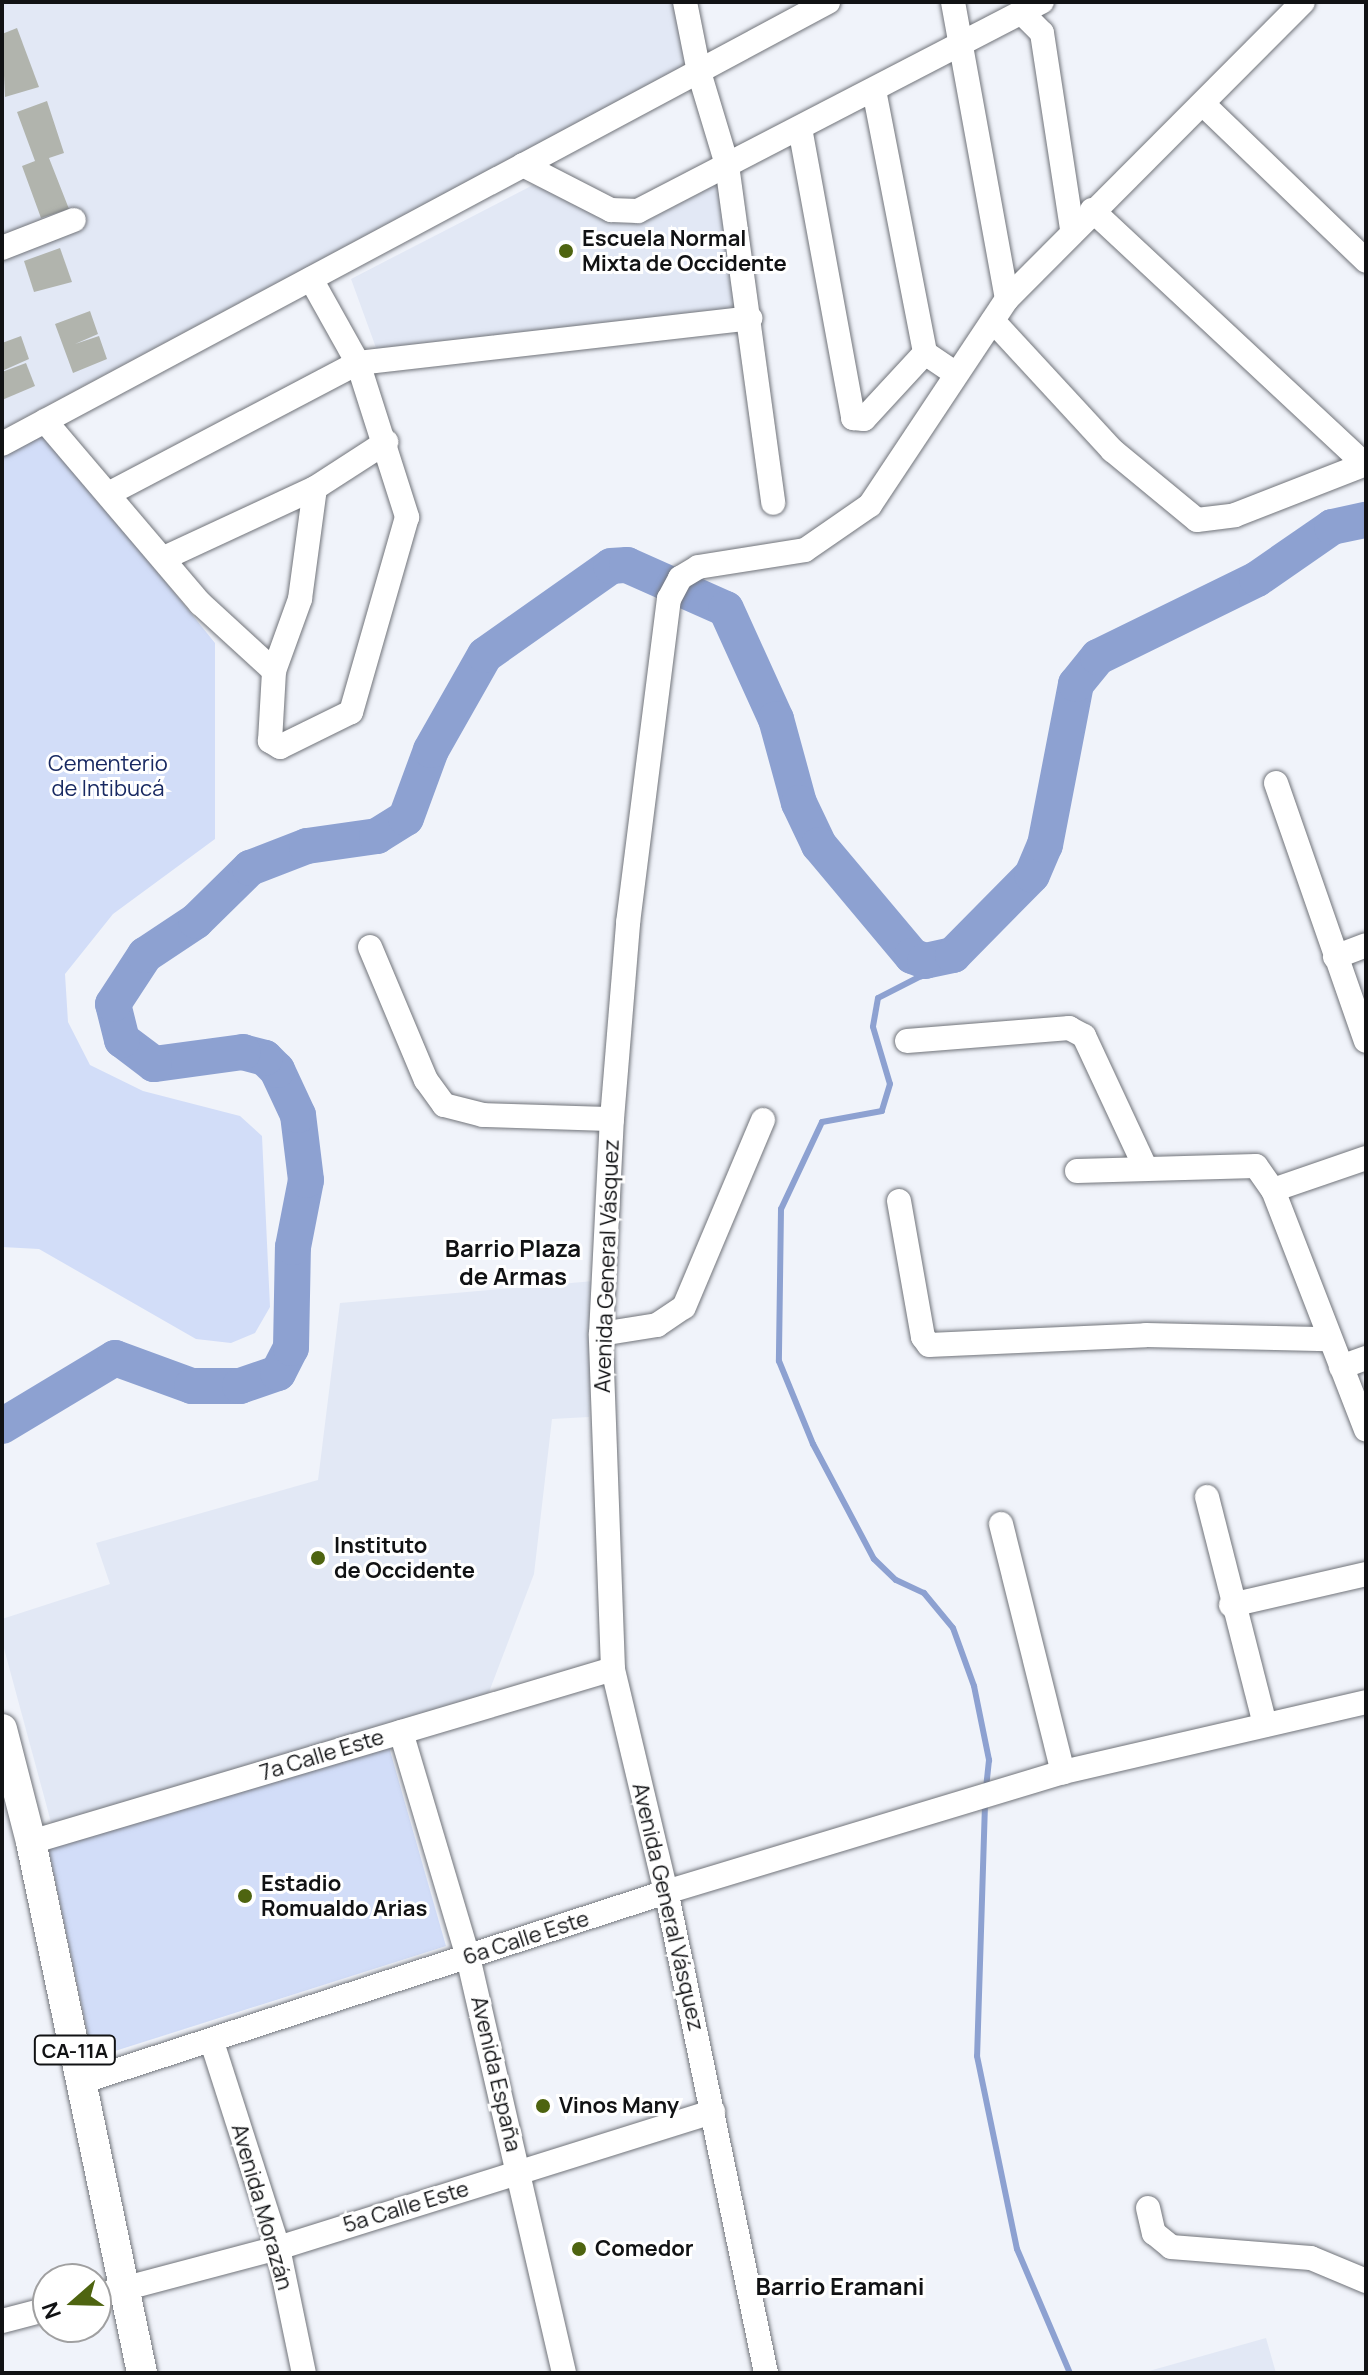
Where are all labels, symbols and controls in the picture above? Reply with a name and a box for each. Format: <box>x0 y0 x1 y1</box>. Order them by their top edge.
place label: Escuela Normal Mixta de Occidente <box>582 225 787 276</box>
marker: Escuela Normal Mixta de Occidente <box>557 242 575 260</box>
park label: Cementerio de Intibucá <box>48 750 168 802</box>
street label: Avenida General Vásquez <box>589 1139 625 1393</box>
district label: Barrio Plaza de Armas <box>445 1234 581 1290</box>
place label: Instituto de Occidente <box>334 1532 475 1584</box>
marker: Instituto de Occidente <box>309 1549 327 1567</box>
street label: 7a Calle Este <box>257 1724 387 1786</box>
street label: Avenida General Vásquez <box>627 1780 709 2034</box>
place label: Estadio Romualdo Arias <box>261 1870 427 1922</box>
marker: Estadio Romualdo Arias <box>236 1887 254 1905</box>
street label: 6a Calle Este <box>460 1905 592 1971</box>
street label: Avenida España <box>465 1994 527 2154</box>
road number: CA-11A <box>33 2034 117 2066</box>
place label: Vinos Many <box>559 2093 679 2119</box>
marker: Vinos Many <box>534 2097 552 2115</box>
street label: Avenida Morazán <box>226 2121 298 2293</box>
street label: 5a Calle Este <box>340 2175 472 2239</box>
place label: Comedor <box>595 2236 694 2262</box>
marker: Comedor <box>570 2240 588 2258</box>
north arrow <box>32 2263 112 2343</box>
district label: Barrio Eramani <box>756 2272 924 2300</box>
text: N <box>35 2298 68 2323</box>

